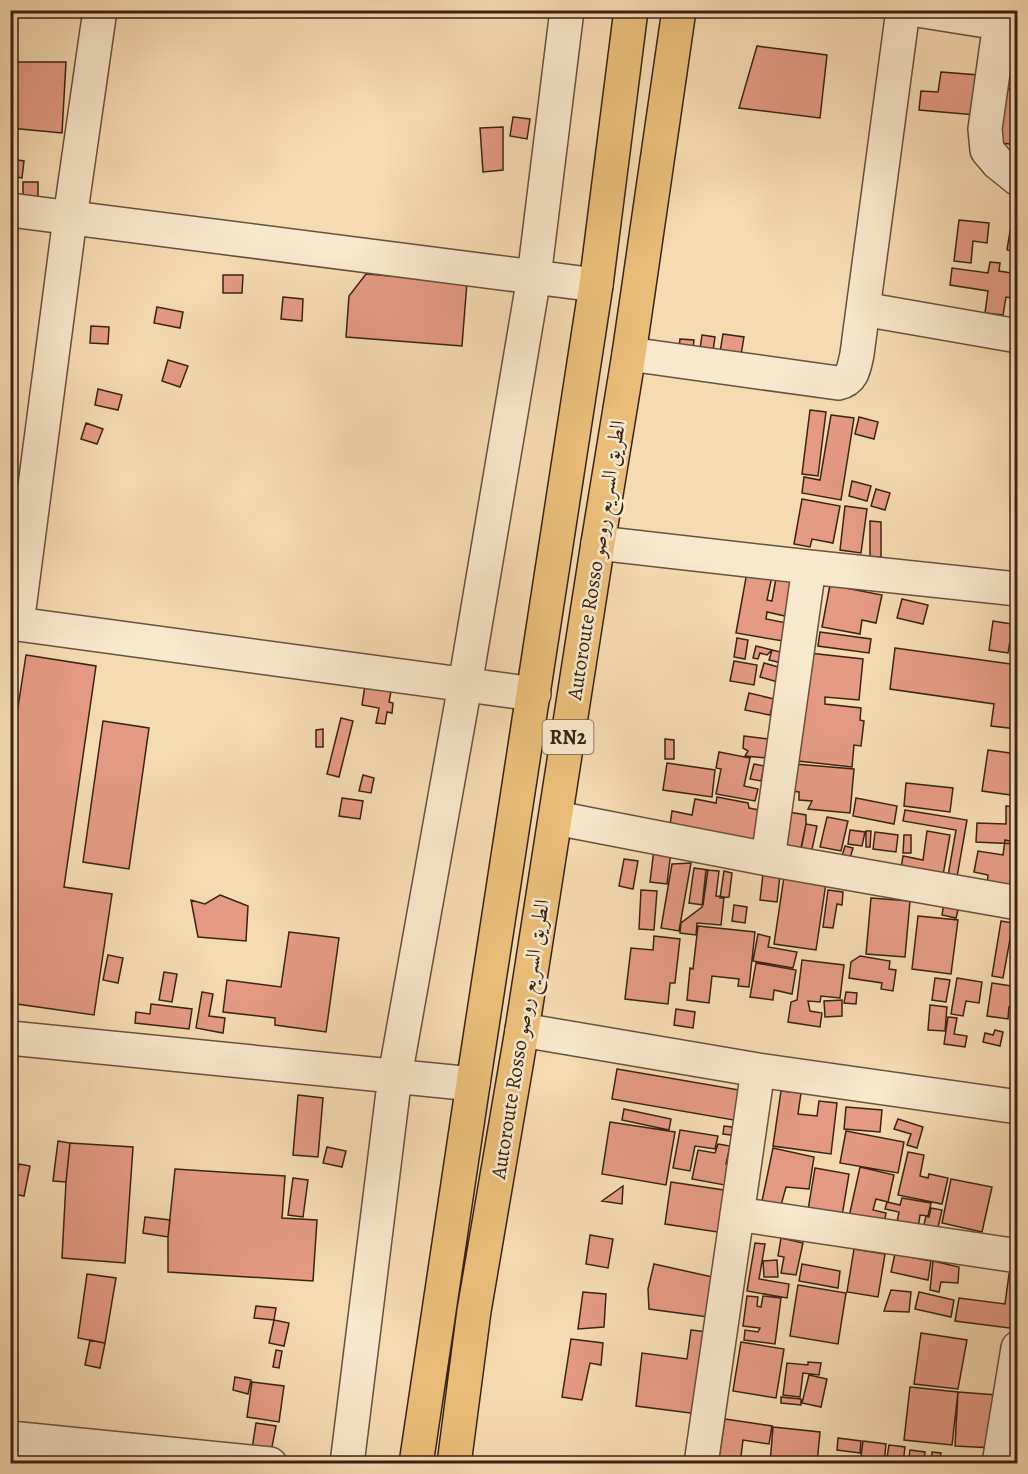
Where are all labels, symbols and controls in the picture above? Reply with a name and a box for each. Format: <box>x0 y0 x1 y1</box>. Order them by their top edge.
street label: Autoroute Rosso الطريق السريع روصو <box>560 418 637 704</box>
road number: RN2 <box>542 720 594 754</box>
street label: Autoroute Rosso الطريق السريع روصو <box>484 897 561 1183</box>

